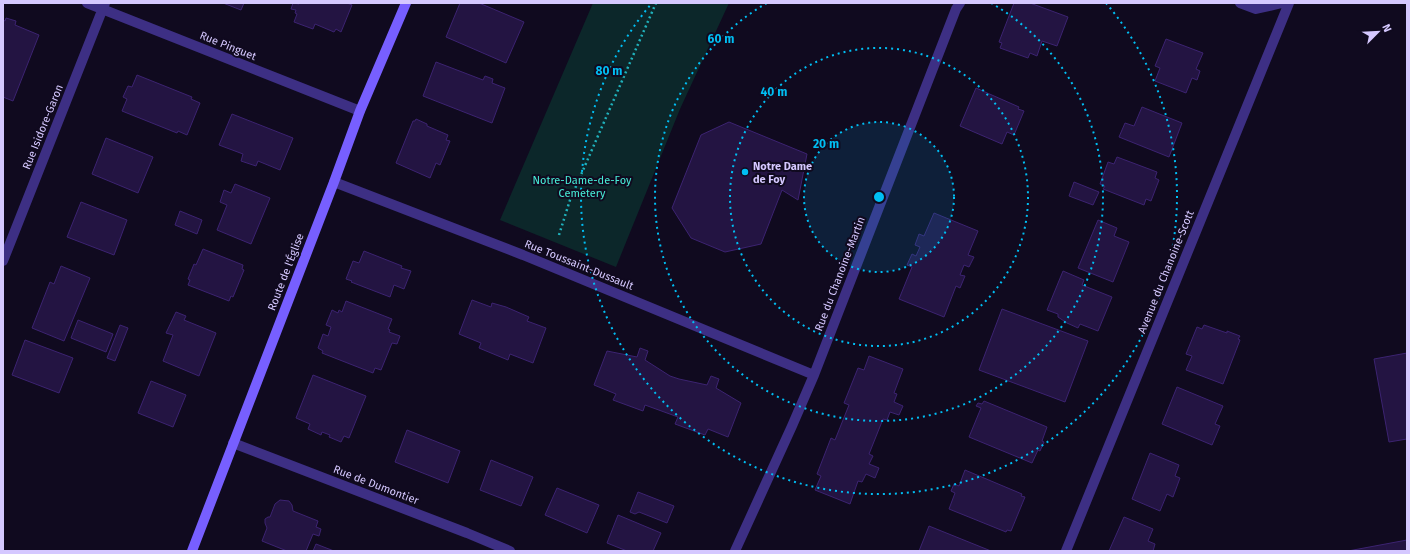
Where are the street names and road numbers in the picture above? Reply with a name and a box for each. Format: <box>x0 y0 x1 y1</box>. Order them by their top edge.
street label: Rue Pinguet <box>198 29 258 63</box>
street label: Rue Isidore-Garon <box>20 83 66 171</box>
street label: Avenue du Chanoine-Scott <box>1135 209 1197 335</box>
street label: Rue du Chanoine-Martin <box>812 215 868 333</box>
street label: Route de l'Église <box>264 231 307 313</box>
street label: Rue Toussaint-Dussault <box>523 237 635 293</box>
street label: Rue de Dumontier <box>331 463 421 508</box>

